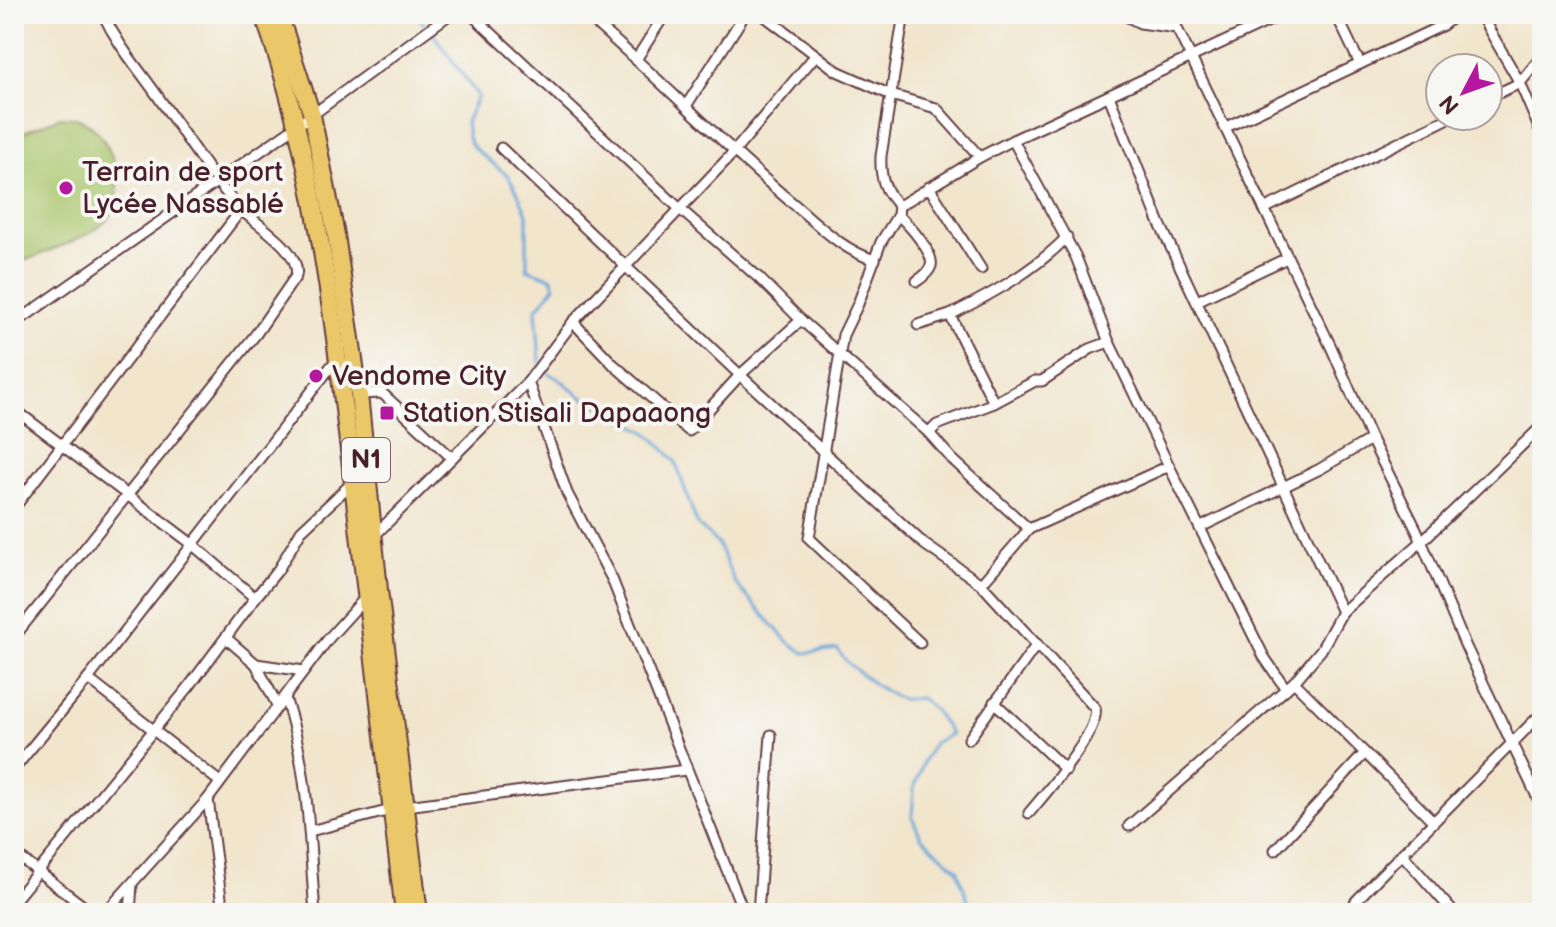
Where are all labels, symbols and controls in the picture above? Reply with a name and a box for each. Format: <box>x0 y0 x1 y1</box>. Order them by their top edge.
north arrow <box>1424 52 1504 132</box>
text: N <box>1434 89 1466 119</box>
place label: Terrain de sport Lycée Nassablé <box>82 156 284 221</box>
marker: Terrain de sport Lycée Nassablé <box>57 179 75 197</box>
place label: Vendome City <box>332 360 507 393</box>
marker: Vendome City <box>307 367 325 385</box>
place label: Station Stisali Dapaaong <box>403 397 711 430</box>
marker: Station Stisali Dapaaong <box>378 404 396 422</box>
road number: N1 <box>342 438 390 482</box>

